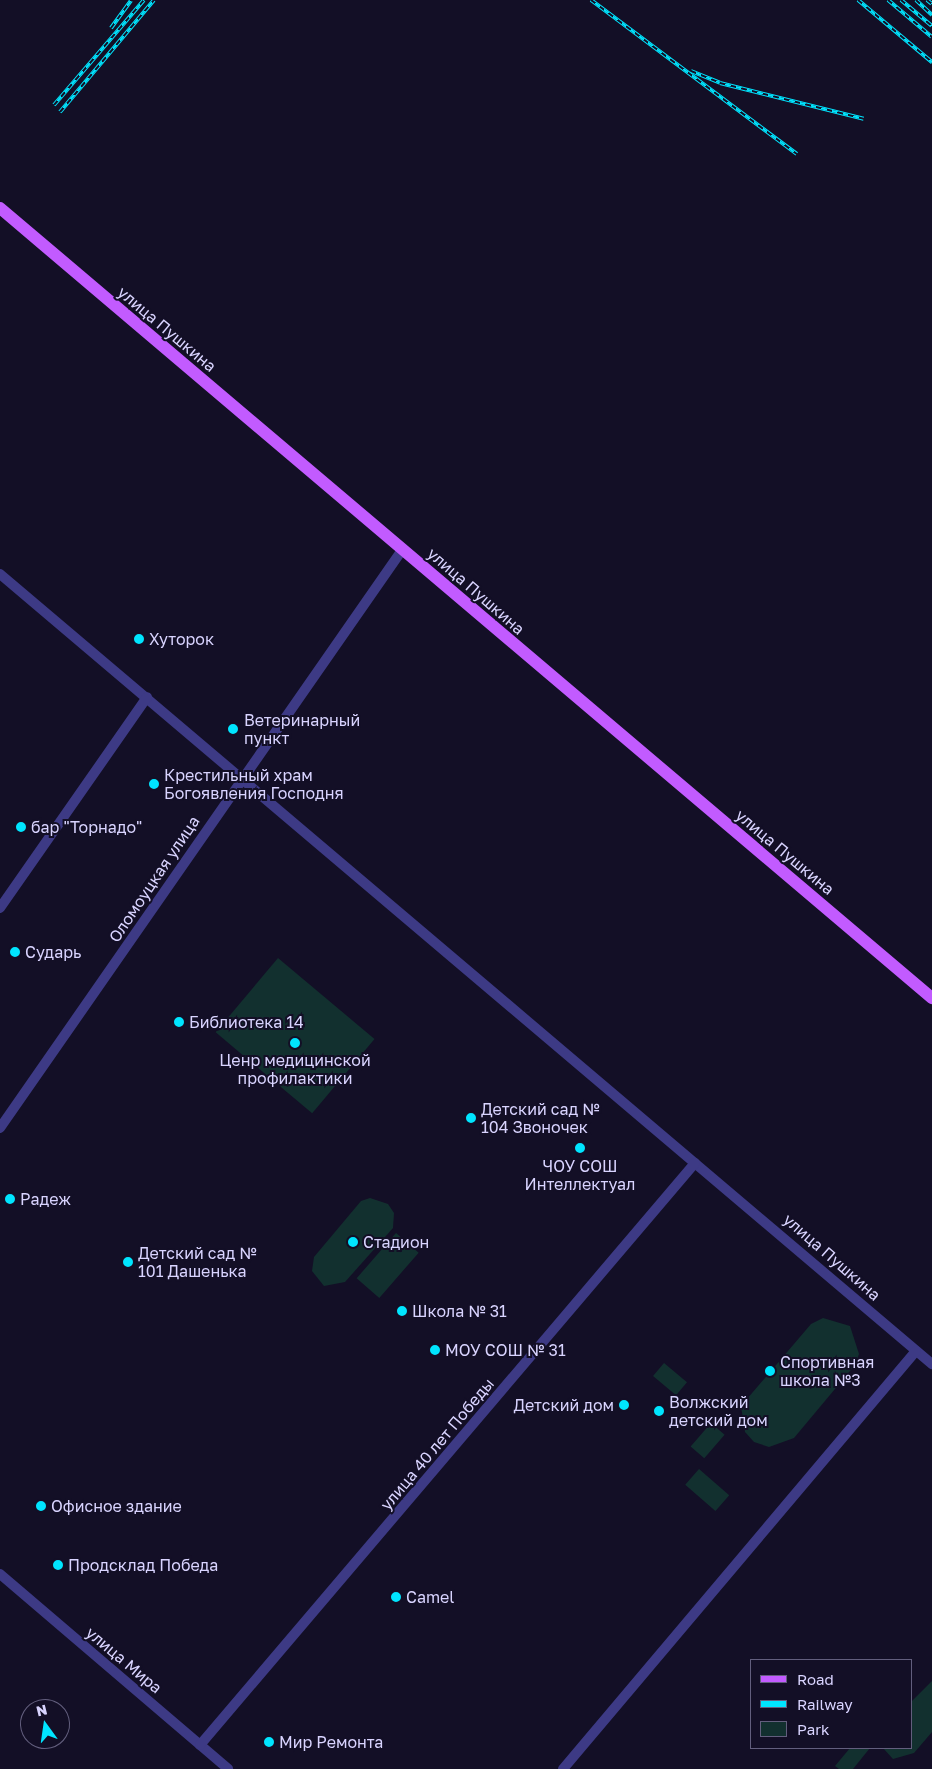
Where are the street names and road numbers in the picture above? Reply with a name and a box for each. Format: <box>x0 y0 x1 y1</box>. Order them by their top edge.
street label: улица Пушкина <box>114 282 220 376</box>
street label: улица Пушкина <box>423 544 529 638</box>
street label: улица Пушкина <box>732 805 838 899</box>
street label: Оломоуцкая улица <box>105 812 203 946</box>
street label: улица Пушкина <box>779 1210 885 1304</box>
street label: улица 40 лет Победы <box>376 1374 498 1514</box>
street label: улица Мира <box>82 1623 166 1697</box>

